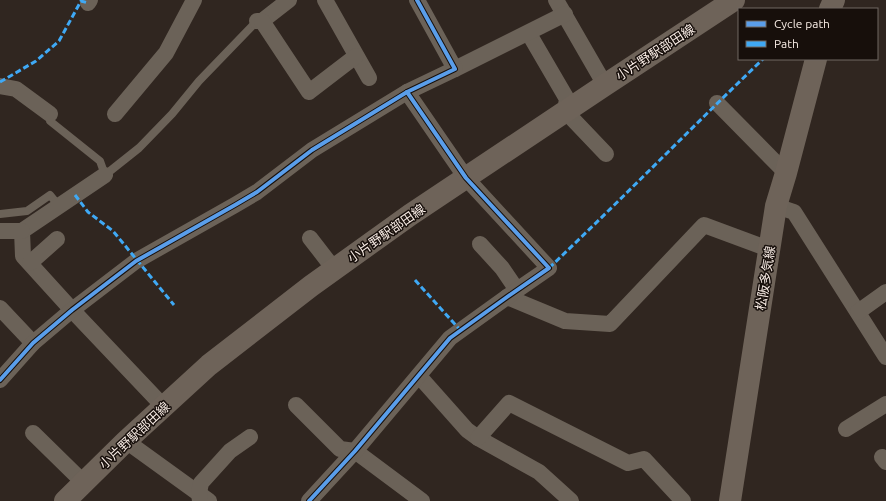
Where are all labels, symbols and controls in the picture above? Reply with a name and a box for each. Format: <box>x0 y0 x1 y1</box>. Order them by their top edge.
legend <box>738 8 878 60</box>
text: Cycle path <box>774 17 830 30</box>
street label: 小片野駅部田線 <box>613 21 697 83</box>
text: Path <box>774 37 799 50</box>
street label: 小片野駅部田線 <box>345 201 427 265</box>
street label: 松阪多気線 <box>753 245 777 311</box>
street label: 小片野駅部田線 <box>96 399 172 471</box>

